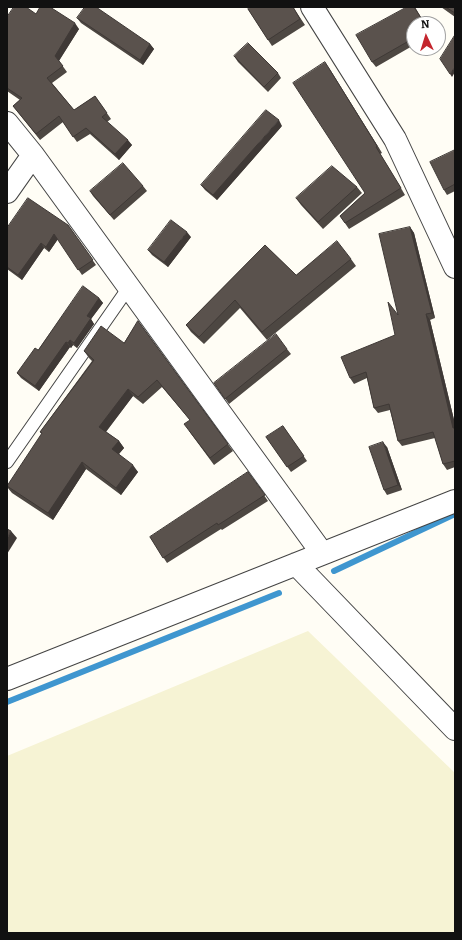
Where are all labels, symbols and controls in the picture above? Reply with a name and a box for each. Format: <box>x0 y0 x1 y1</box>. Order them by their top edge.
north arrow <box>406 16 446 56</box>
text: N <box>421 18 430 31</box>

